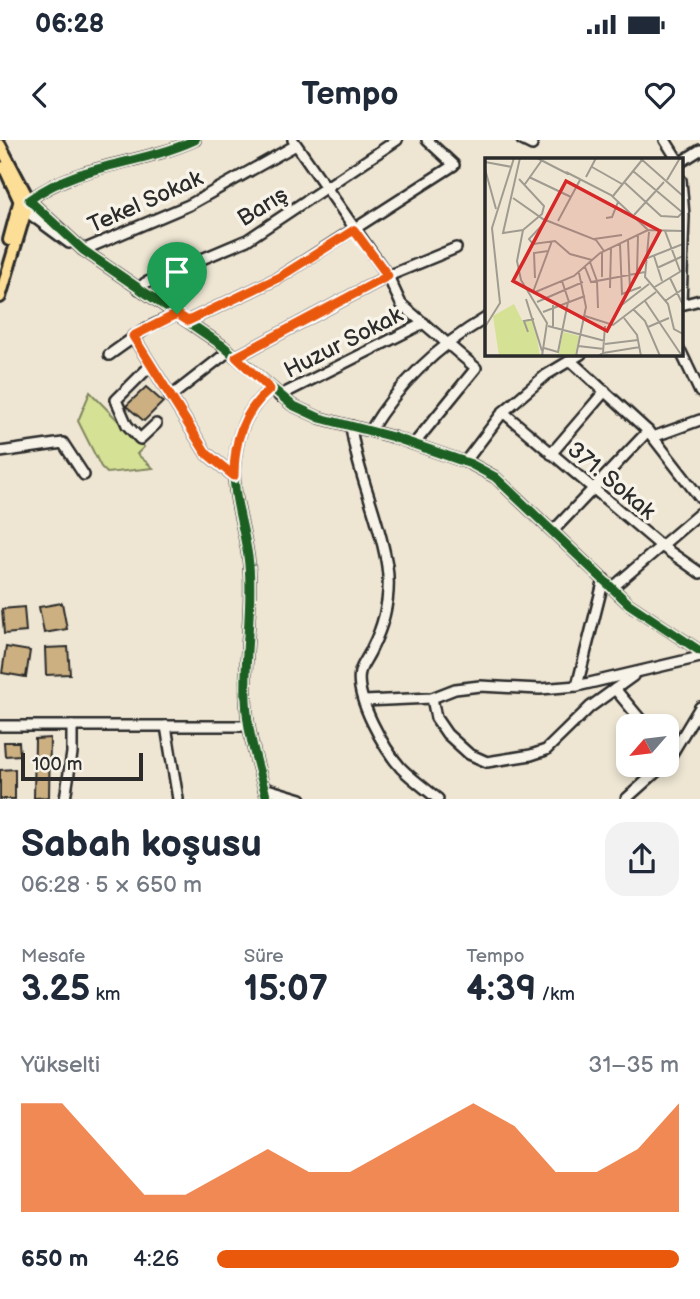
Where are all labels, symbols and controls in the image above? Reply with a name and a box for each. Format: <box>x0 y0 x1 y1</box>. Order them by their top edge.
text: 06:28 <box>35 9 104 40</box>
text: Tempo <box>302 75 399 114</box>
icon: back <box>21 76 59 114</box>
icon: heart <box>641 76 679 114</box>
inset map <box>485 158 682 355</box>
street label: Tekel Sokak <box>84 164 208 240</box>
street label: Barış <box>232 181 293 233</box>
pin <box>147 242 207 314</box>
icon: arrive <box>158 253 196 291</box>
street label: Huzur Sokak <box>279 301 408 385</box>
street label: 371. Sokak <box>561 436 662 526</box>
north arrow <box>616 714 679 777</box>
map controls <box>616 714 679 777</box>
scale bar <box>21 750 144 781</box>
text: 100 m <box>32 753 83 776</box>
text: Sabah koşusu <box>21 822 262 867</box>
button: share <box>605 822 679 896</box>
text: 06:28 · 5 × 650 m <box>21 871 202 899</box>
text: Mesafe <box>21 945 85 968</box>
text: Süre <box>244 945 284 968</box>
text: Tempo <box>466 945 525 968</box>
text: 3.25 <box>21 968 90 1011</box>
text: 15:07 <box>244 968 328 1011</box>
text: 4:39 <box>466 968 536 1011</box>
text: km <box>90 983 120 1006</box>
text: /km <box>536 983 575 1006</box>
text: Yükselti <box>21 1051 100 1079</box>
text: 31–35 m <box>588 1051 679 1079</box>
text: 650 m <box>21 1245 88 1273</box>
text: 4:26 <box>133 1245 179 1273</box>

